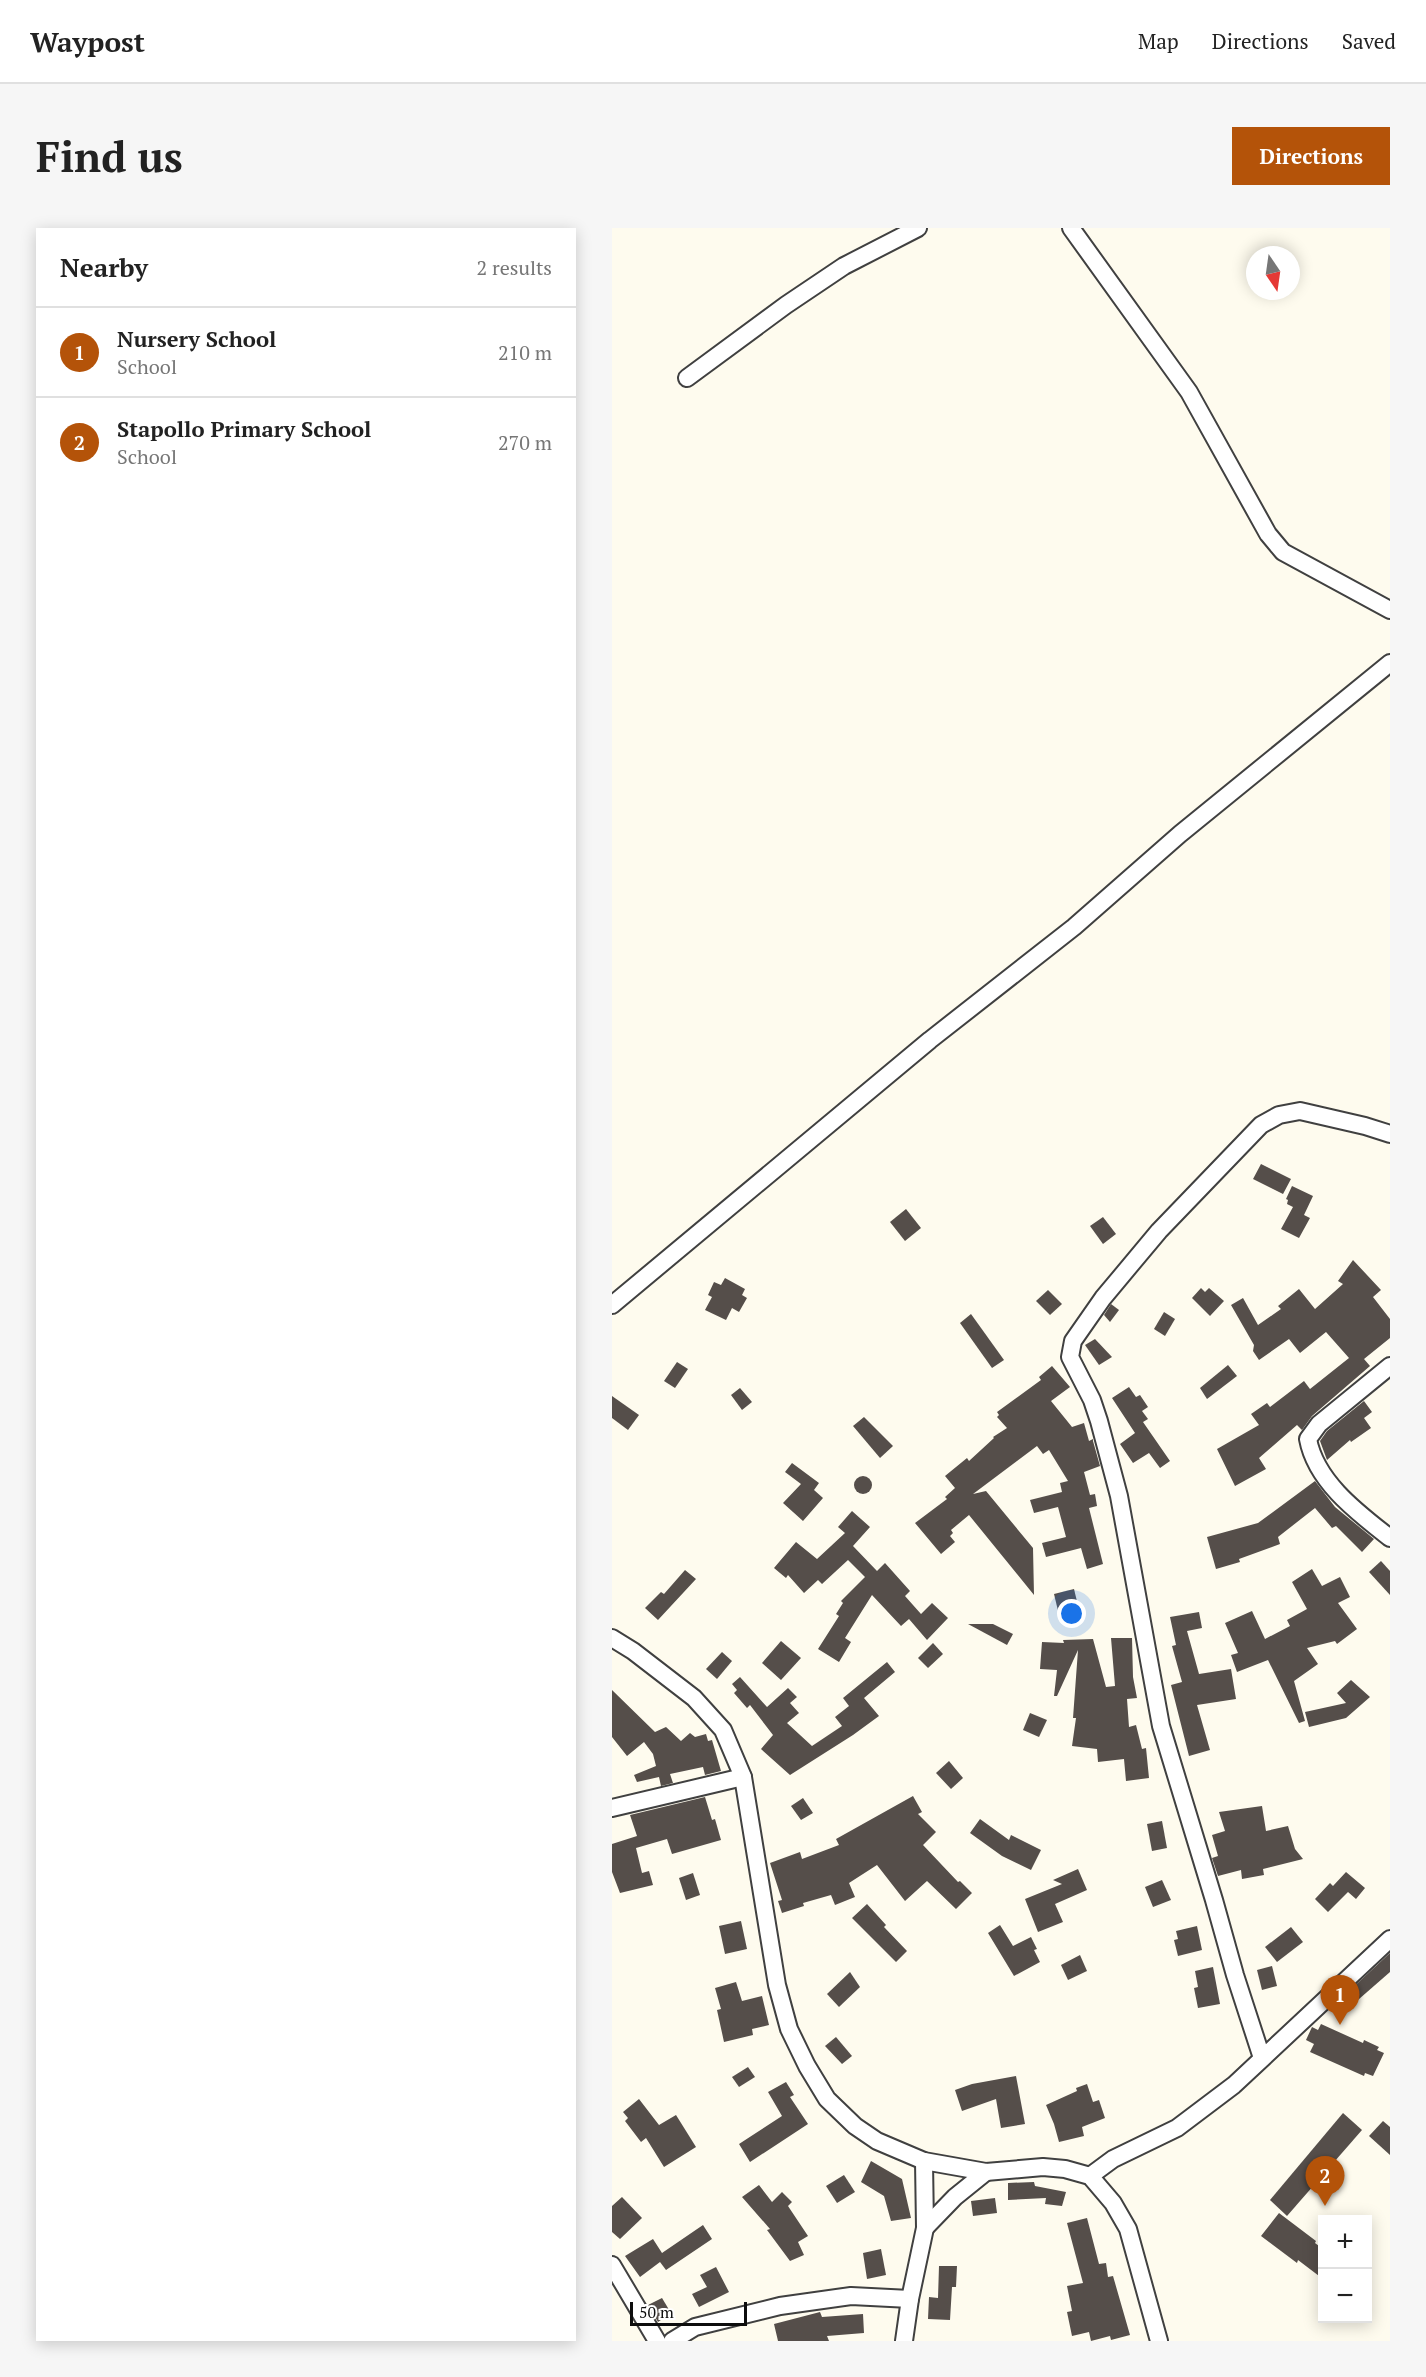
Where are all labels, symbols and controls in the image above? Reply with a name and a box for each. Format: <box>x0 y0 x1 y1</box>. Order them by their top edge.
text: Waypost <box>30 23 145 60</box>
text: Map <box>1138 27 1179 55</box>
text: Directions <box>1212 27 1309 55</box>
text: Saved <box>1342 27 1396 55</box>
button: Directions <box>1232 127 1390 185</box>
text: Find us <box>36 128 183 184</box>
north arrow <box>1246 246 1300 300</box>
text: Nearby <box>60 250 148 284</box>
text: 2 results <box>477 254 552 281</box>
text: Nursery School <box>117 324 276 353</box>
text: 1 <box>74 339 85 366</box>
text: 210 m <box>498 339 552 366</box>
text: School <box>117 353 177 380</box>
text: Stapollo Primary School <box>117 414 371 443</box>
text: 2 <box>74 429 85 456</box>
text: 270 m <box>498 429 552 456</box>
text: School <box>117 443 177 470</box>
your location <box>1057 1599 1086 1628</box>
pin: 1 <box>1320 1976 1360 2025</box>
pin: 2 <box>1306 2156 1344 2206</box>
map controls <box>1318 2215 1372 2323</box>
button: + <box>1318 2215 1372 2269</box>
button: − <box>1318 2269 1372 2323</box>
scale bar <box>630 2299 747 2326</box>
text: 50 m <box>639 2301 674 2323</box>

